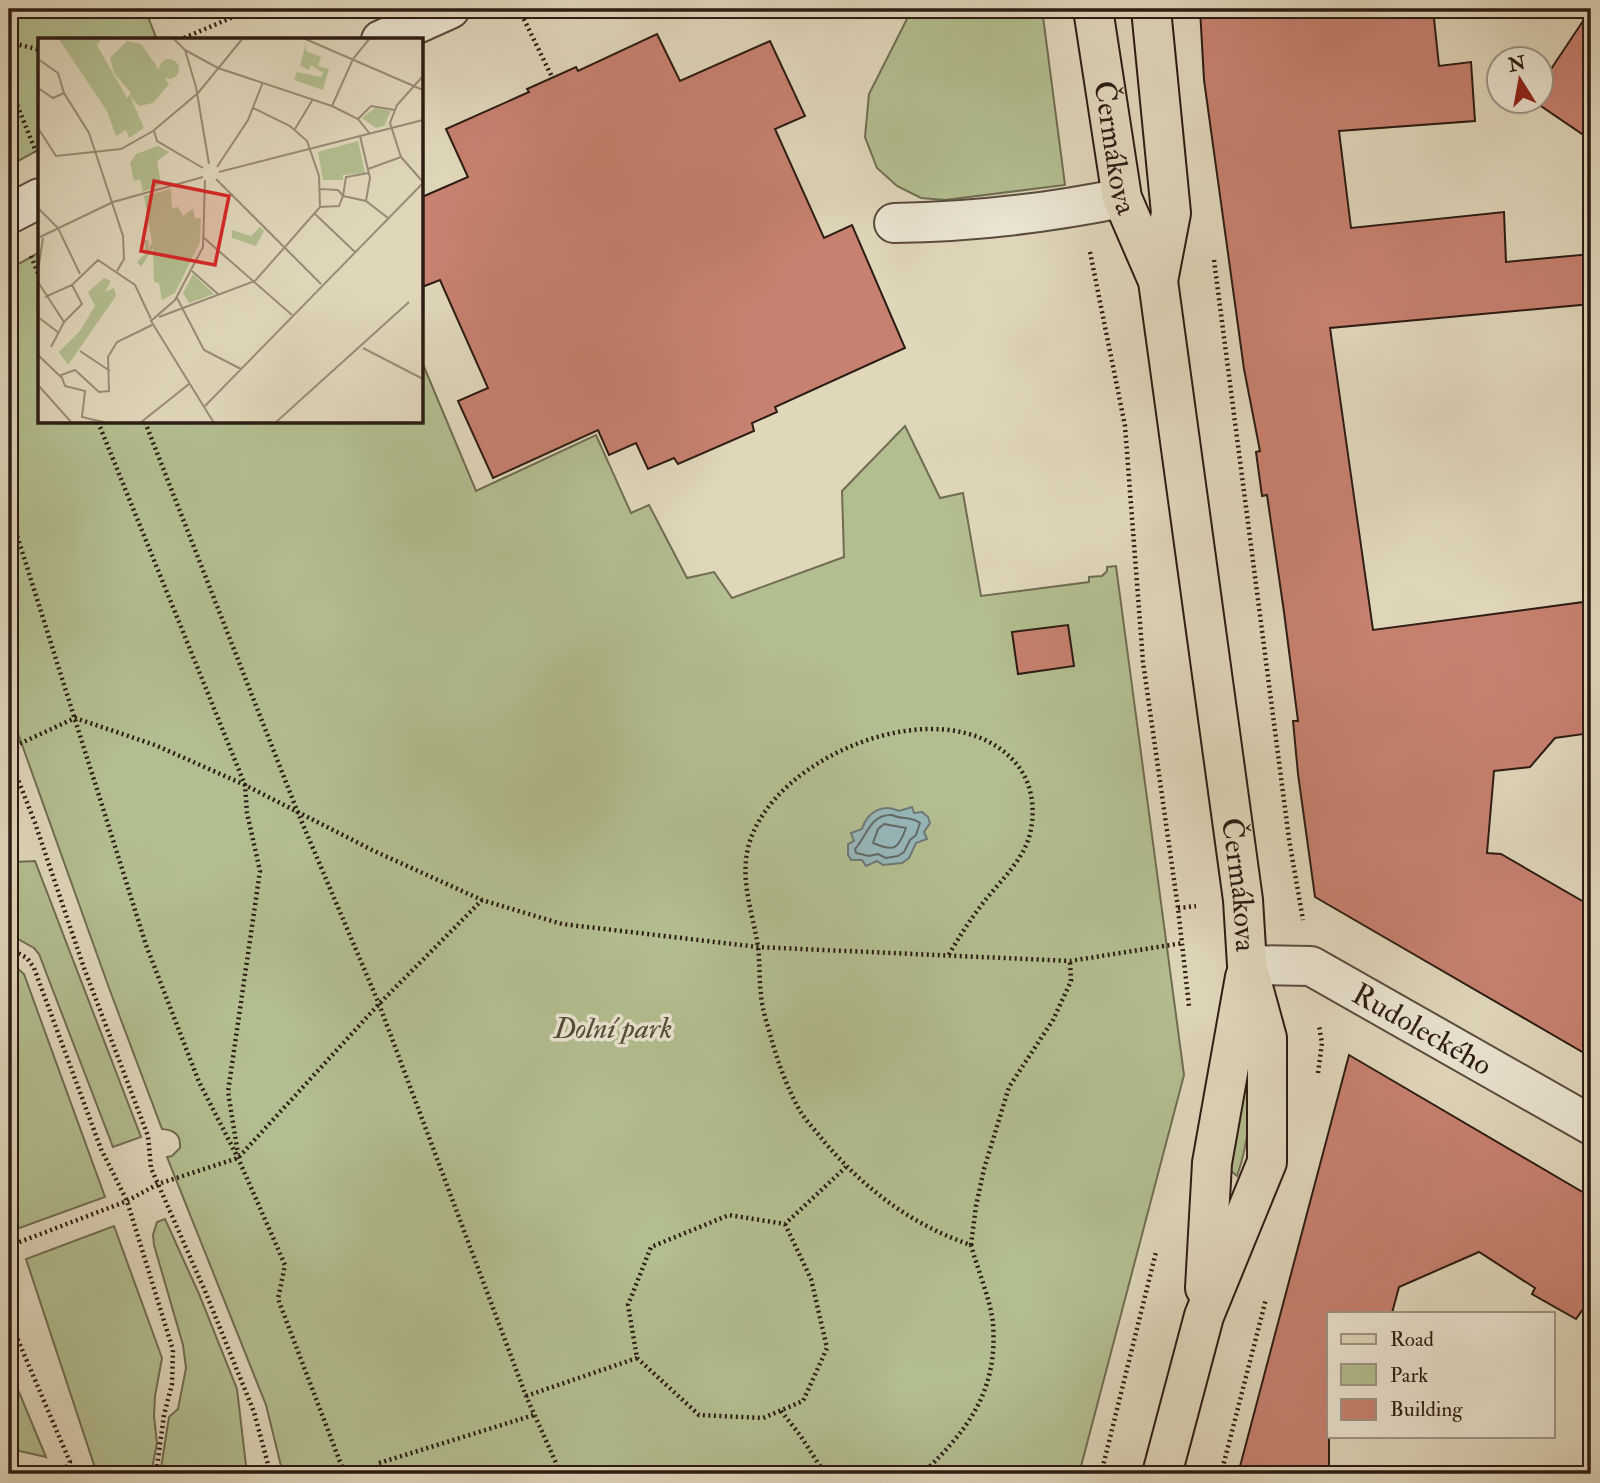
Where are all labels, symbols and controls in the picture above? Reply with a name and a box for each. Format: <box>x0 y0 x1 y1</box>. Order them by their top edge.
inset map <box>38 38 424 424</box>
north arrow <box>1484 46 1554 116</box>
text: N <box>1505 51 1529 78</box>
street label: Čermákova <box>1085 78 1145 221</box>
street label: Čermákova <box>1213 815 1264 953</box>
street label: Rudoleckého <box>1346 975 1498 1084</box>
park label: Dolní park <box>553 1010 672 1047</box>
legend <box>1327 1312 1554 1438</box>
text: Road <box>1390 1326 1435 1353</box>
text: Park <box>1390 1362 1428 1389</box>
text: Building <box>1390 1396 1463 1423</box>

